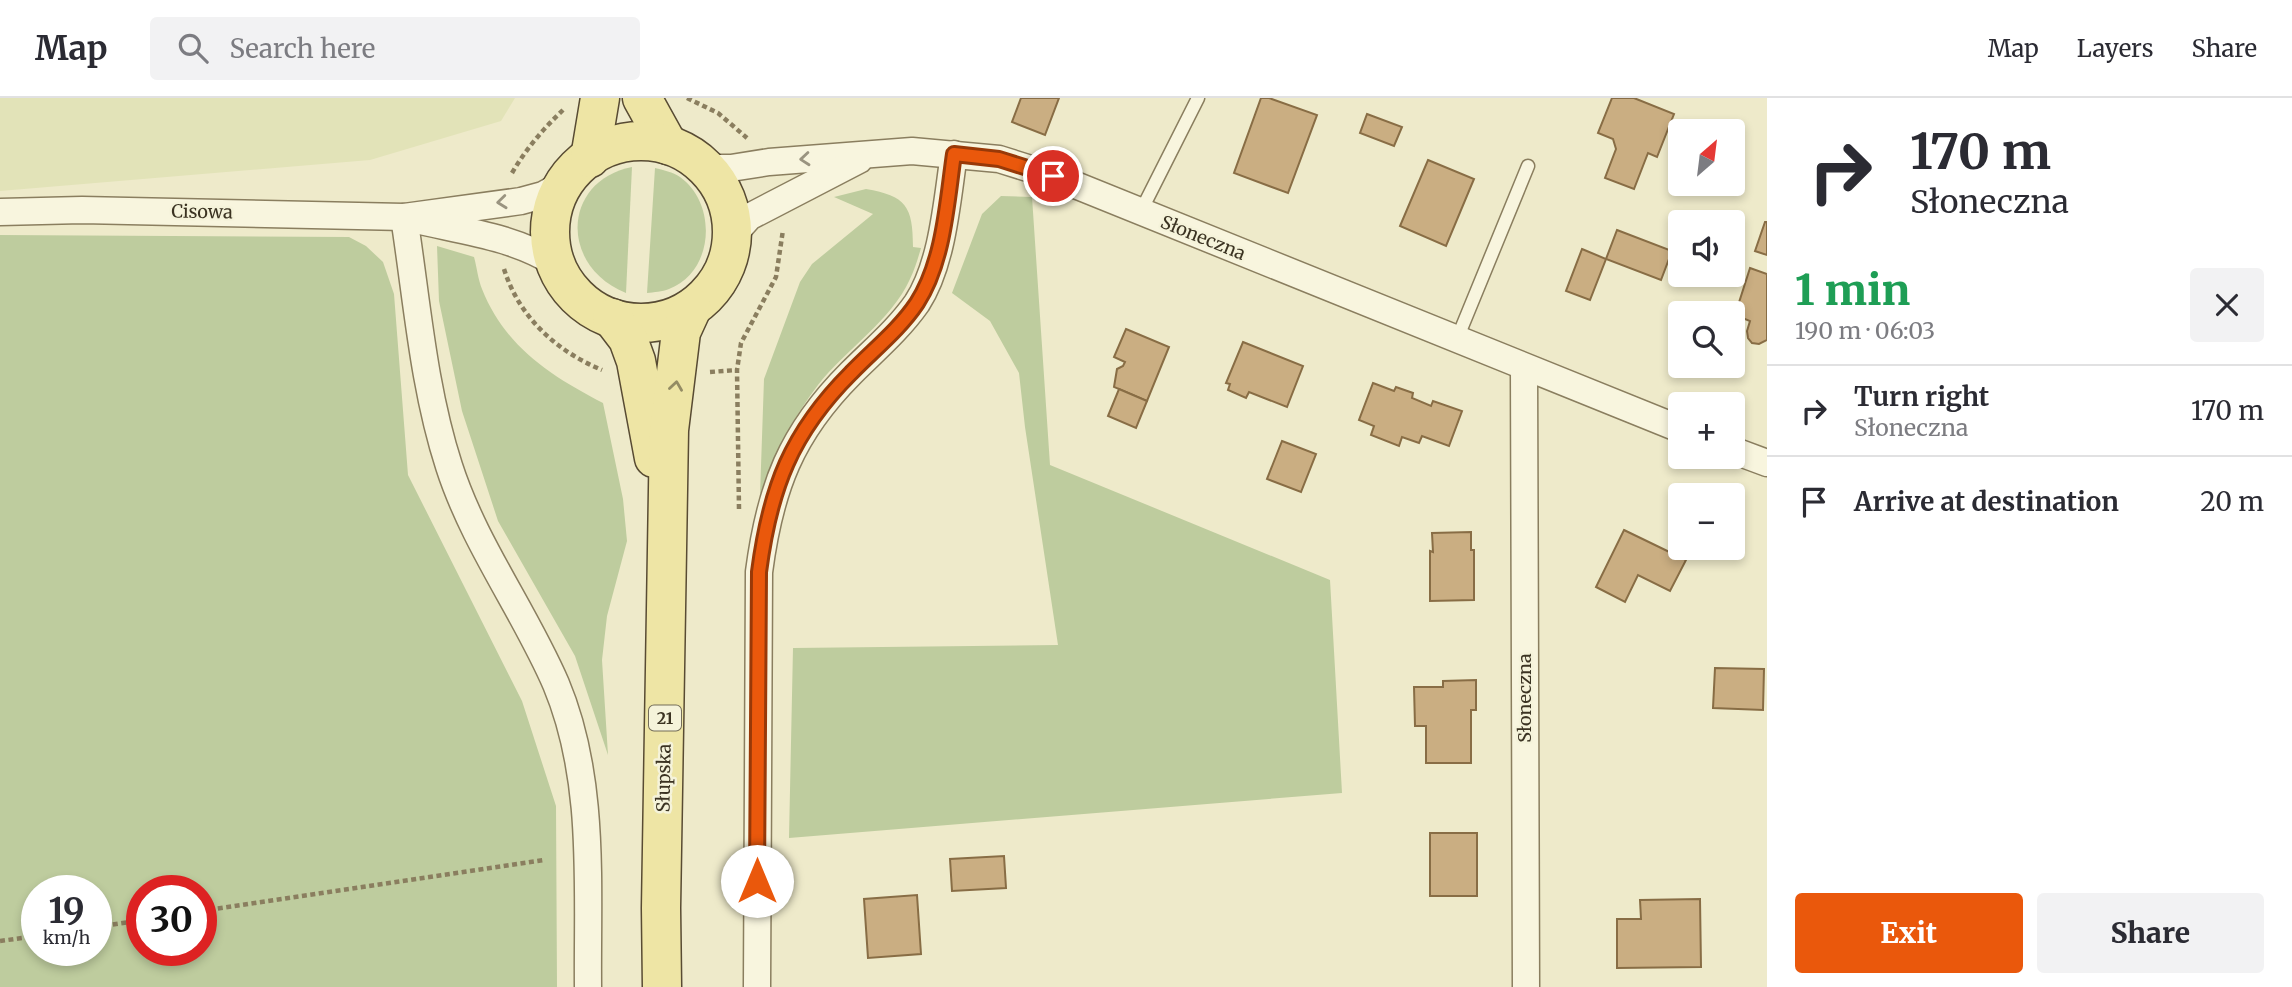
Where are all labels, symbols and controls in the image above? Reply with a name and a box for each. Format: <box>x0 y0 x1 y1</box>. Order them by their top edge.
search box <box>150 17 640 80</box>
text: Map <box>35 28 108 69</box>
icon: search <box>174 29 212 67</box>
text: Search here <box>230 32 375 65</box>
text: Map <box>1988 33 2039 64</box>
text: Layers <box>2077 33 2153 64</box>
text: Share <box>2191 33 2257 64</box>
north arrow <box>1668 119 1745 196</box>
map controls <box>1668 119 1745 560</box>
text: 170 m <box>1910 121 2051 182</box>
icon: right <box>1795 126 1886 217</box>
pin <box>1023 146 1083 206</box>
one-way arrow <box>799 151 810 166</box>
icon: arrive <box>1034 157 1072 195</box>
text: Słoneczna <box>1910 182 2069 222</box>
one-way arrow <box>496 195 508 210</box>
street label: Cisowa <box>171 199 233 224</box>
street label: Słoneczna <box>1157 210 1249 265</box>
button: sound <box>1668 210 1745 287</box>
text: 1 min <box>1795 264 1910 316</box>
button: close <box>2190 268 2264 342</box>
button: search <box>1668 301 1745 378</box>
text: 190 m · 06:03 <box>1795 316 1935 345</box>
one-way arrow <box>668 380 683 392</box>
text: Turn right <box>1854 380 1989 413</box>
button: + <box>1668 392 1745 469</box>
icon: right <box>1795 392 1833 430</box>
text: 170 m <box>2191 394 2264 427</box>
text: Słoneczna <box>1854 413 1968 442</box>
button: − <box>1668 483 1745 560</box>
icon: arrive <box>1795 483 1833 521</box>
text: Arrive at destination <box>1854 485 2119 518</box>
text: 20 m <box>2200 485 2264 518</box>
street label: Słoneczna <box>1513 653 1536 743</box>
road number: 21 <box>649 706 681 730</box>
street label: Słupska <box>651 743 676 813</box>
position arrow <box>720 844 794 918</box>
speed limit sign: 30 <box>126 875 217 966</box>
text: 19 <box>48 889 85 933</box>
button: Exit <box>1795 893 2023 973</box>
button: Share <box>2037 893 2264 973</box>
text: km/h <box>43 926 90 949</box>

